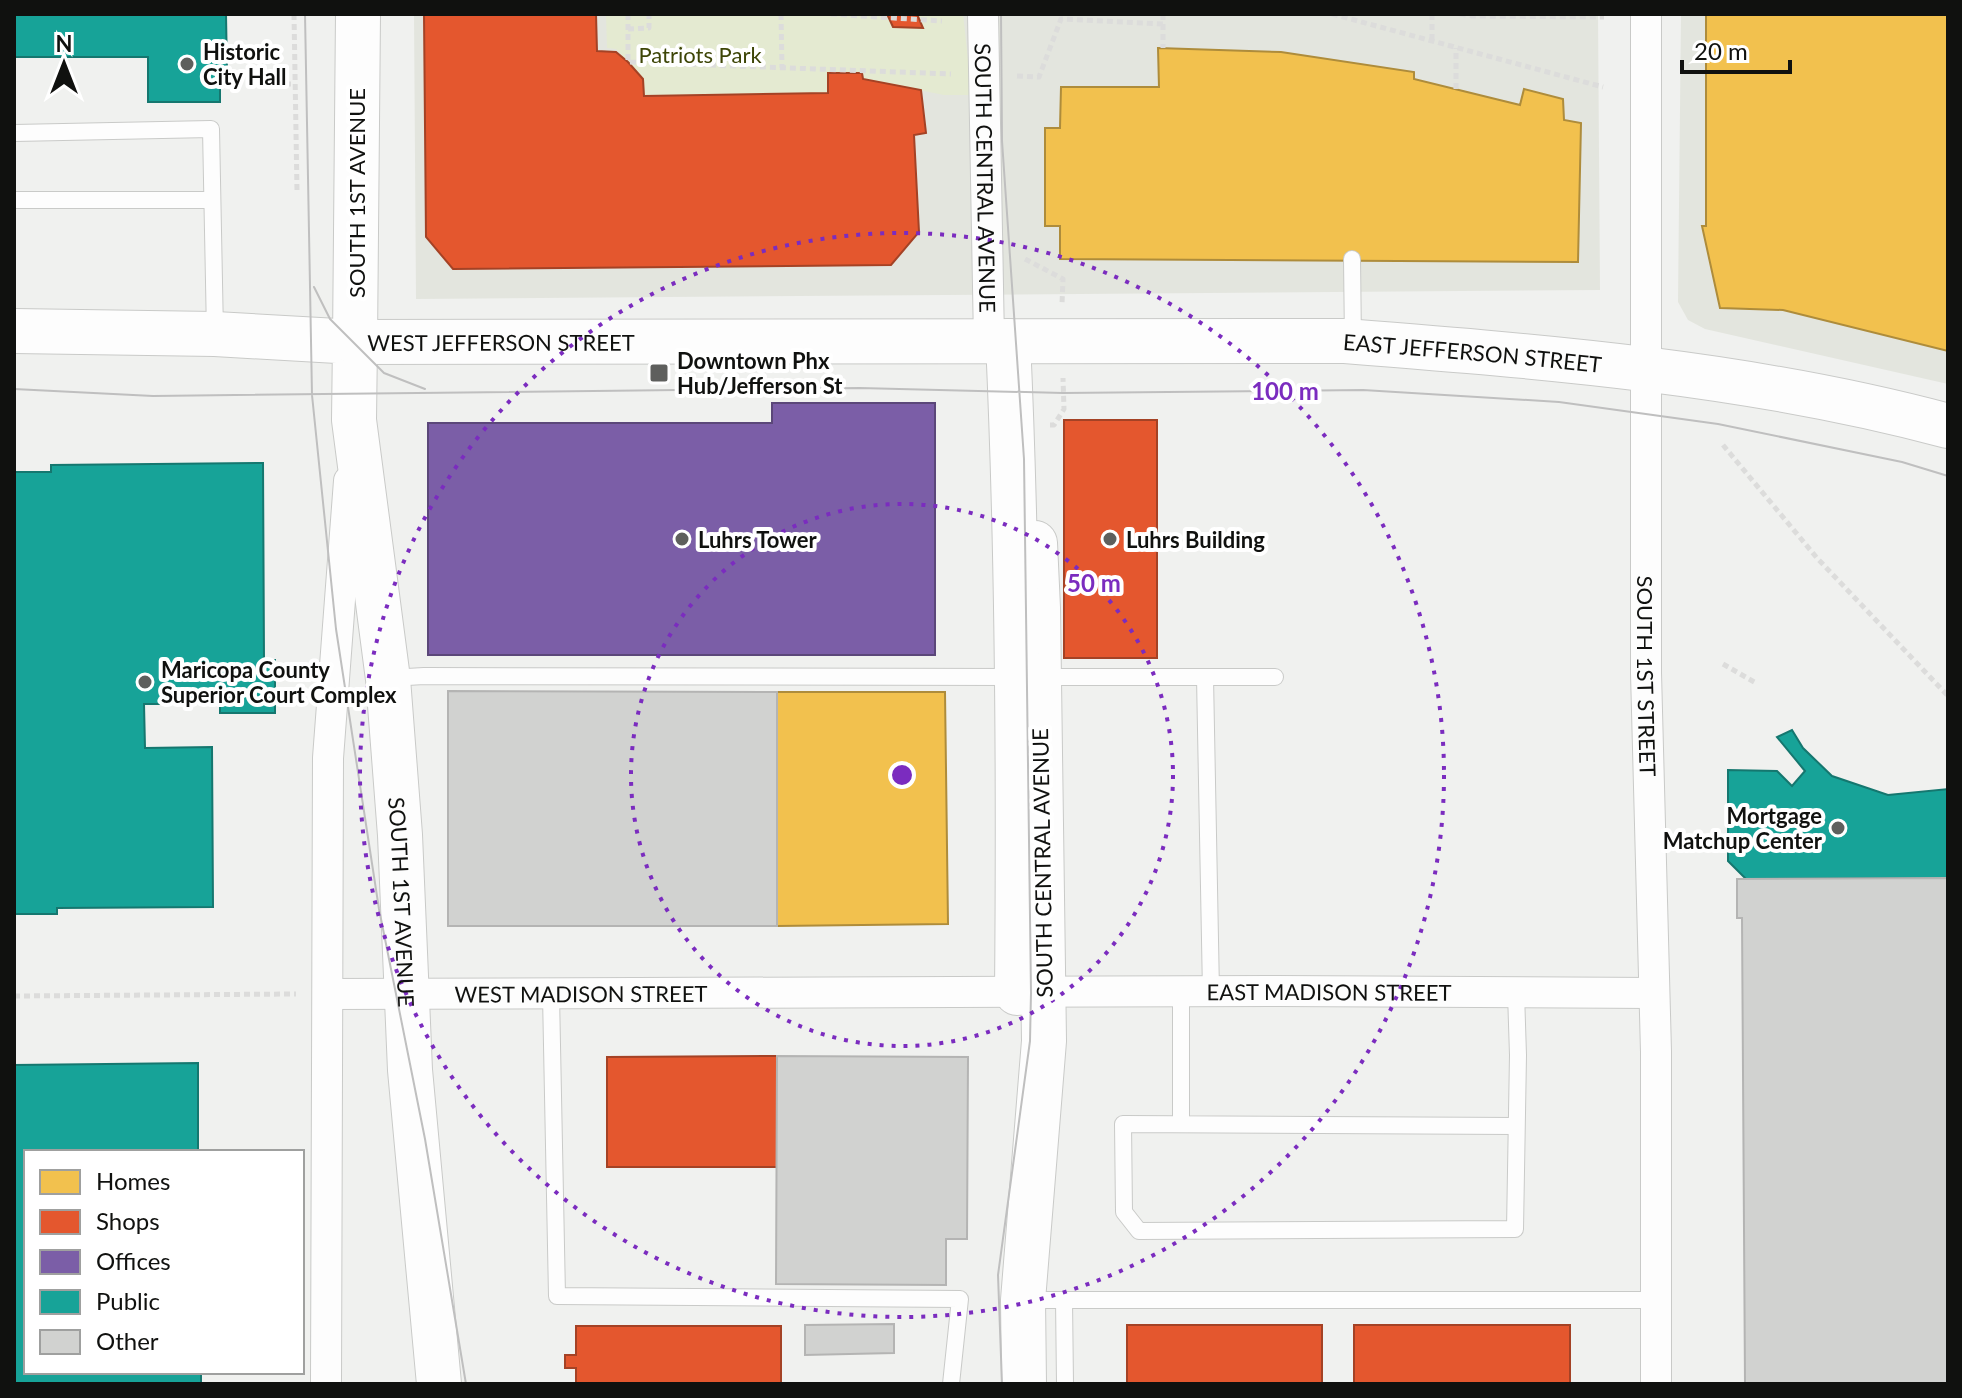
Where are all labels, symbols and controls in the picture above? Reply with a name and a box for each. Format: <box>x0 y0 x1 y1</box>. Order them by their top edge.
north arrow <box>24 24 104 104</box>
scale bar <box>1682 24 1790 74</box>
text: N <box>56 30 72 57</box>
text: 20 m <box>1694 36 1748 65</box>
place label: Historic City Hall <box>203 38 287 90</box>
park label: Patriots Park <box>638 41 762 68</box>
street label: SOUTH CENTRAL AVENUE <box>970 43 1002 313</box>
marker: Historic City Hall <box>178 55 196 73</box>
street label: SOUTH 1ST AVENUE <box>343 88 370 298</box>
street label: EAST JEFFERSON STREET <box>1342 327 1603 377</box>
street label: WEST JEFFERSON STREET <box>367 328 635 355</box>
place label: Downtown Phx Hub/Jefferson St <box>677 347 843 399</box>
marker: Downtown Phx Hub/Jefferson St <box>648 362 670 384</box>
text: 100 m <box>1251 376 1319 405</box>
place label: Luhrs Tower <box>698 526 818 553</box>
place label: Luhrs Building <box>1126 526 1265 553</box>
marker: Luhrs Tower <box>673 530 691 548</box>
marker: Luhrs Building <box>1101 530 1119 548</box>
text: 50 m <box>1067 568 1121 597</box>
street label: SOUTH 1ST STREET <box>1632 575 1662 777</box>
place label: Maricopa County Superior Court Complex <box>161 656 397 708</box>
marker: Maricopa County Superior Court Complex <box>136 673 154 691</box>
street label: SOUTH CENTRAL AVENUE <box>1026 728 1058 998</box>
centre of rings <box>888 761 916 789</box>
street label: SOUTH 1ST AVENUE <box>384 796 421 1008</box>
place label: Mortgage Matchup Center <box>1663 802 1823 854</box>
marker: Mortgage Matchup Center <box>1829 819 1847 837</box>
street label: EAST MADISON STREET <box>1206 977 1452 1005</box>
street label: WEST MADISON STREET <box>455 979 707 1007</box>
legend <box>24 1150 304 1374</box>
text: Homes <box>96 1166 170 1195</box>
text: Shops <box>96 1206 160 1235</box>
text: Offices <box>96 1246 171 1275</box>
text: Public <box>96 1286 160 1315</box>
text: Other <box>96 1326 159 1355</box>

